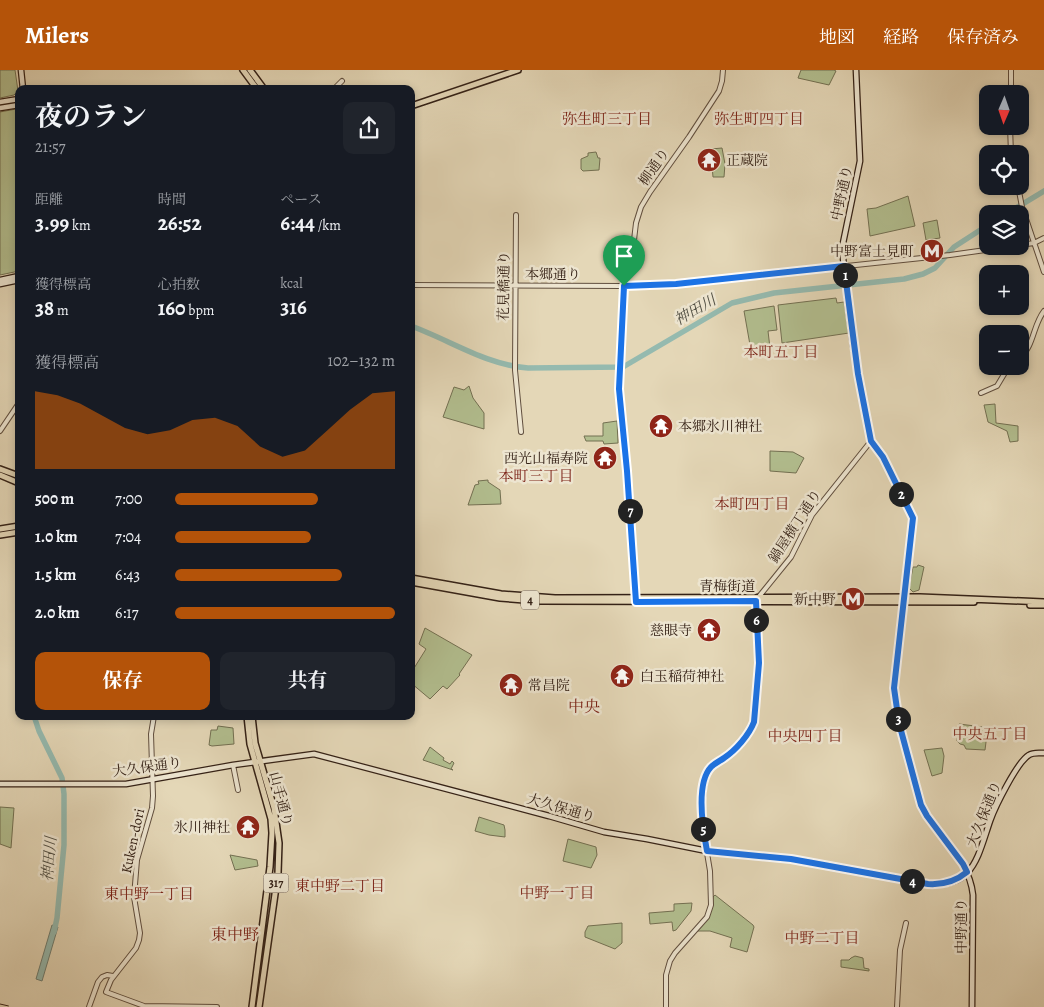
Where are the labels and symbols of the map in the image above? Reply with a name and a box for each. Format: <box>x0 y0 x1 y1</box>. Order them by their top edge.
north arrow <box>979 85 1029 135</box>
district label: 弥生町三丁目 <box>562 109 652 129</box>
district label: 弥生町四丁目 <box>714 109 804 129</box>
street label: 柳通り <box>634 144 674 190</box>
temple icon: 正蔵院 <box>696 147 722 173</box>
place label: 正蔵院 <box>726 151 768 170</box>
street label: 中野通り <box>827 164 857 222</box>
pin <box>603 235 645 286</box>
metro station icon: 中野富士見町 <box>919 238 945 264</box>
place label: 中野富士見町 <box>830 242 914 261</box>
street label: 花見橋通り <box>494 251 514 321</box>
pin: 1 <box>832 262 858 288</box>
street label: 本郷通り <box>525 265 581 284</box>
water label: 神田川 <box>671 289 721 330</box>
district label: 本町五丁目 <box>743 342 819 362</box>
temple icon: 本郷氷川神社 <box>648 413 674 439</box>
place label: 本郷氷川神社 <box>678 417 762 436</box>
temple icon: 西光山福寿院 <box>592 445 618 471</box>
place label: 西光山福寿院 <box>504 449 588 468</box>
district label: 本町三丁目 <box>498 466 574 486</box>
pin: 2 <box>888 482 914 506</box>
street label: 鍋屋横丁通り <box>764 486 826 566</box>
district label: 本町四丁目 <box>714 494 790 514</box>
pin: 7 <box>618 498 642 524</box>
street label: 青梅街道 <box>699 577 755 596</box>
metro station icon: 新中野 <box>840 586 866 612</box>
road number: 4 <box>521 590 539 610</box>
place label: 新中野 <box>794 590 836 609</box>
pin: 6 <box>744 608 768 632</box>
temple icon: 慈眼寺 <box>696 617 722 643</box>
place label: 慈眼寺 <box>650 621 692 640</box>
temple icon: 白玉稲荷神社 <box>609 663 635 689</box>
place label: 白玉稲荷神社 <box>640 667 724 686</box>
temple icon: 常昌院 <box>498 672 524 698</box>
place label: 常昌院 <box>528 676 570 695</box>
district label: 中央 <box>568 696 600 718</box>
pin: 3 <box>886 706 910 732</box>
district label: 中央五丁目 <box>952 724 1028 744</box>
district label: 中央四丁目 <box>767 726 843 746</box>
street label: 大久保通り <box>111 753 183 781</box>
street label: 山手通り <box>265 770 297 828</box>
street label: 大久保通り <box>962 778 1006 850</box>
street label: 大久保通り <box>525 789 597 827</box>
street label: Kuken-dori <box>117 807 149 875</box>
temple icon: 氷川神社 <box>235 814 261 840</box>
pin: 5 <box>690 816 716 842</box>
place label: 氷川神社 <box>174 818 230 837</box>
water label: 神田川 <box>37 834 61 882</box>
pin: 4 <box>900 868 924 894</box>
road number: 317 <box>264 874 288 892</box>
district label: 東中野二丁目 <box>295 876 385 896</box>
district label: 中野一丁目 <box>519 883 595 903</box>
district label: 東中野一丁目 <box>104 884 194 904</box>
street label: 中野通り <box>952 898 971 954</box>
district label: 東中野 <box>211 924 259 946</box>
district label: 中野二丁目 <box>784 928 860 948</box>

